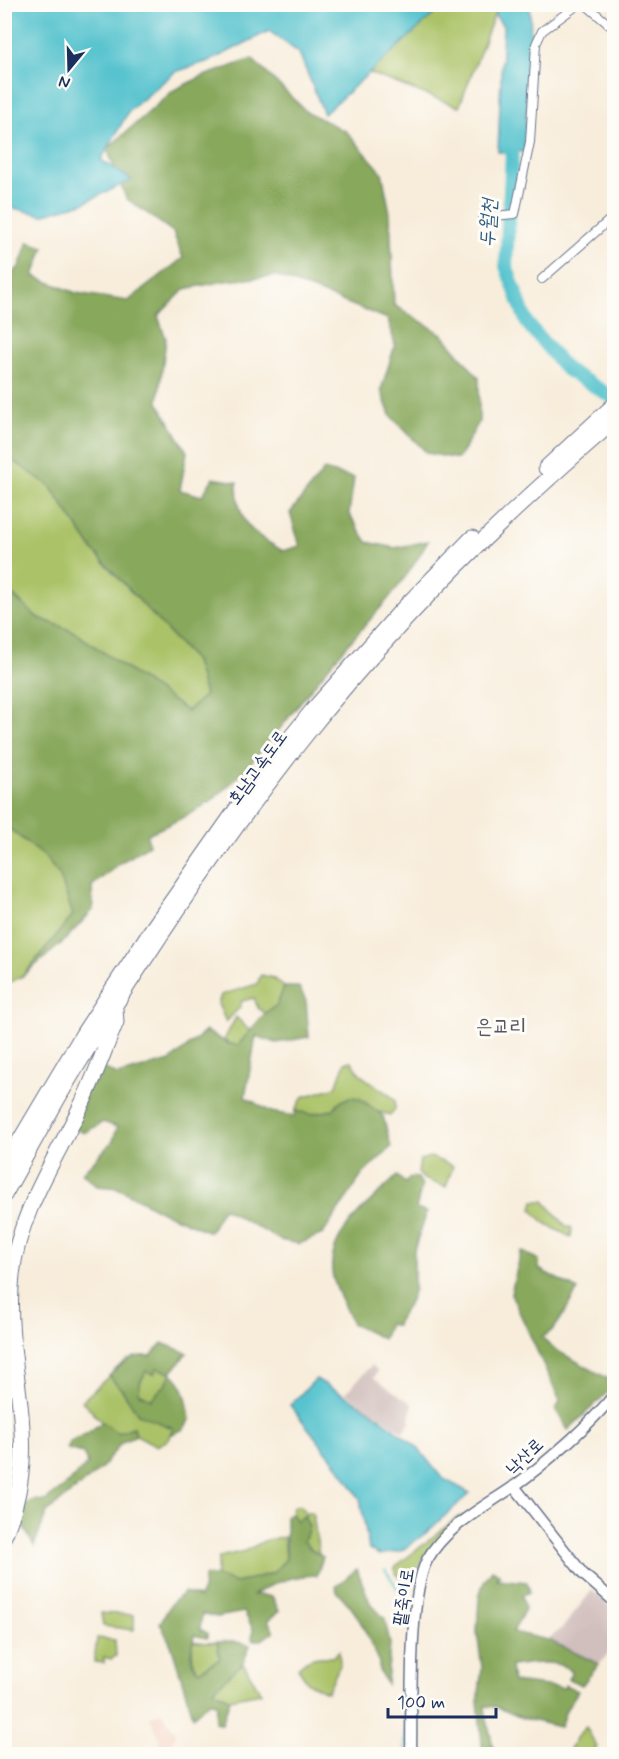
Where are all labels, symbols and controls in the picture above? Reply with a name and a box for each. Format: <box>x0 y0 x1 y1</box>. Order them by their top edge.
north arrow <box>39 39 99 99</box>
text: N <box>56 70 73 93</box>
water label: 두월천 <box>474 196 504 248</box>
street label: 호남고속도로 <box>223 726 293 810</box>
district label: 은교리 <box>476 1013 526 1041</box>
street label: 낙산로 <box>501 1433 549 1481</box>
street label: 팥죽이로 <box>388 1567 420 1627</box>
scale bar <box>388 1681 496 1719</box>
text: 100 m <box>397 1691 445 1715</box>

